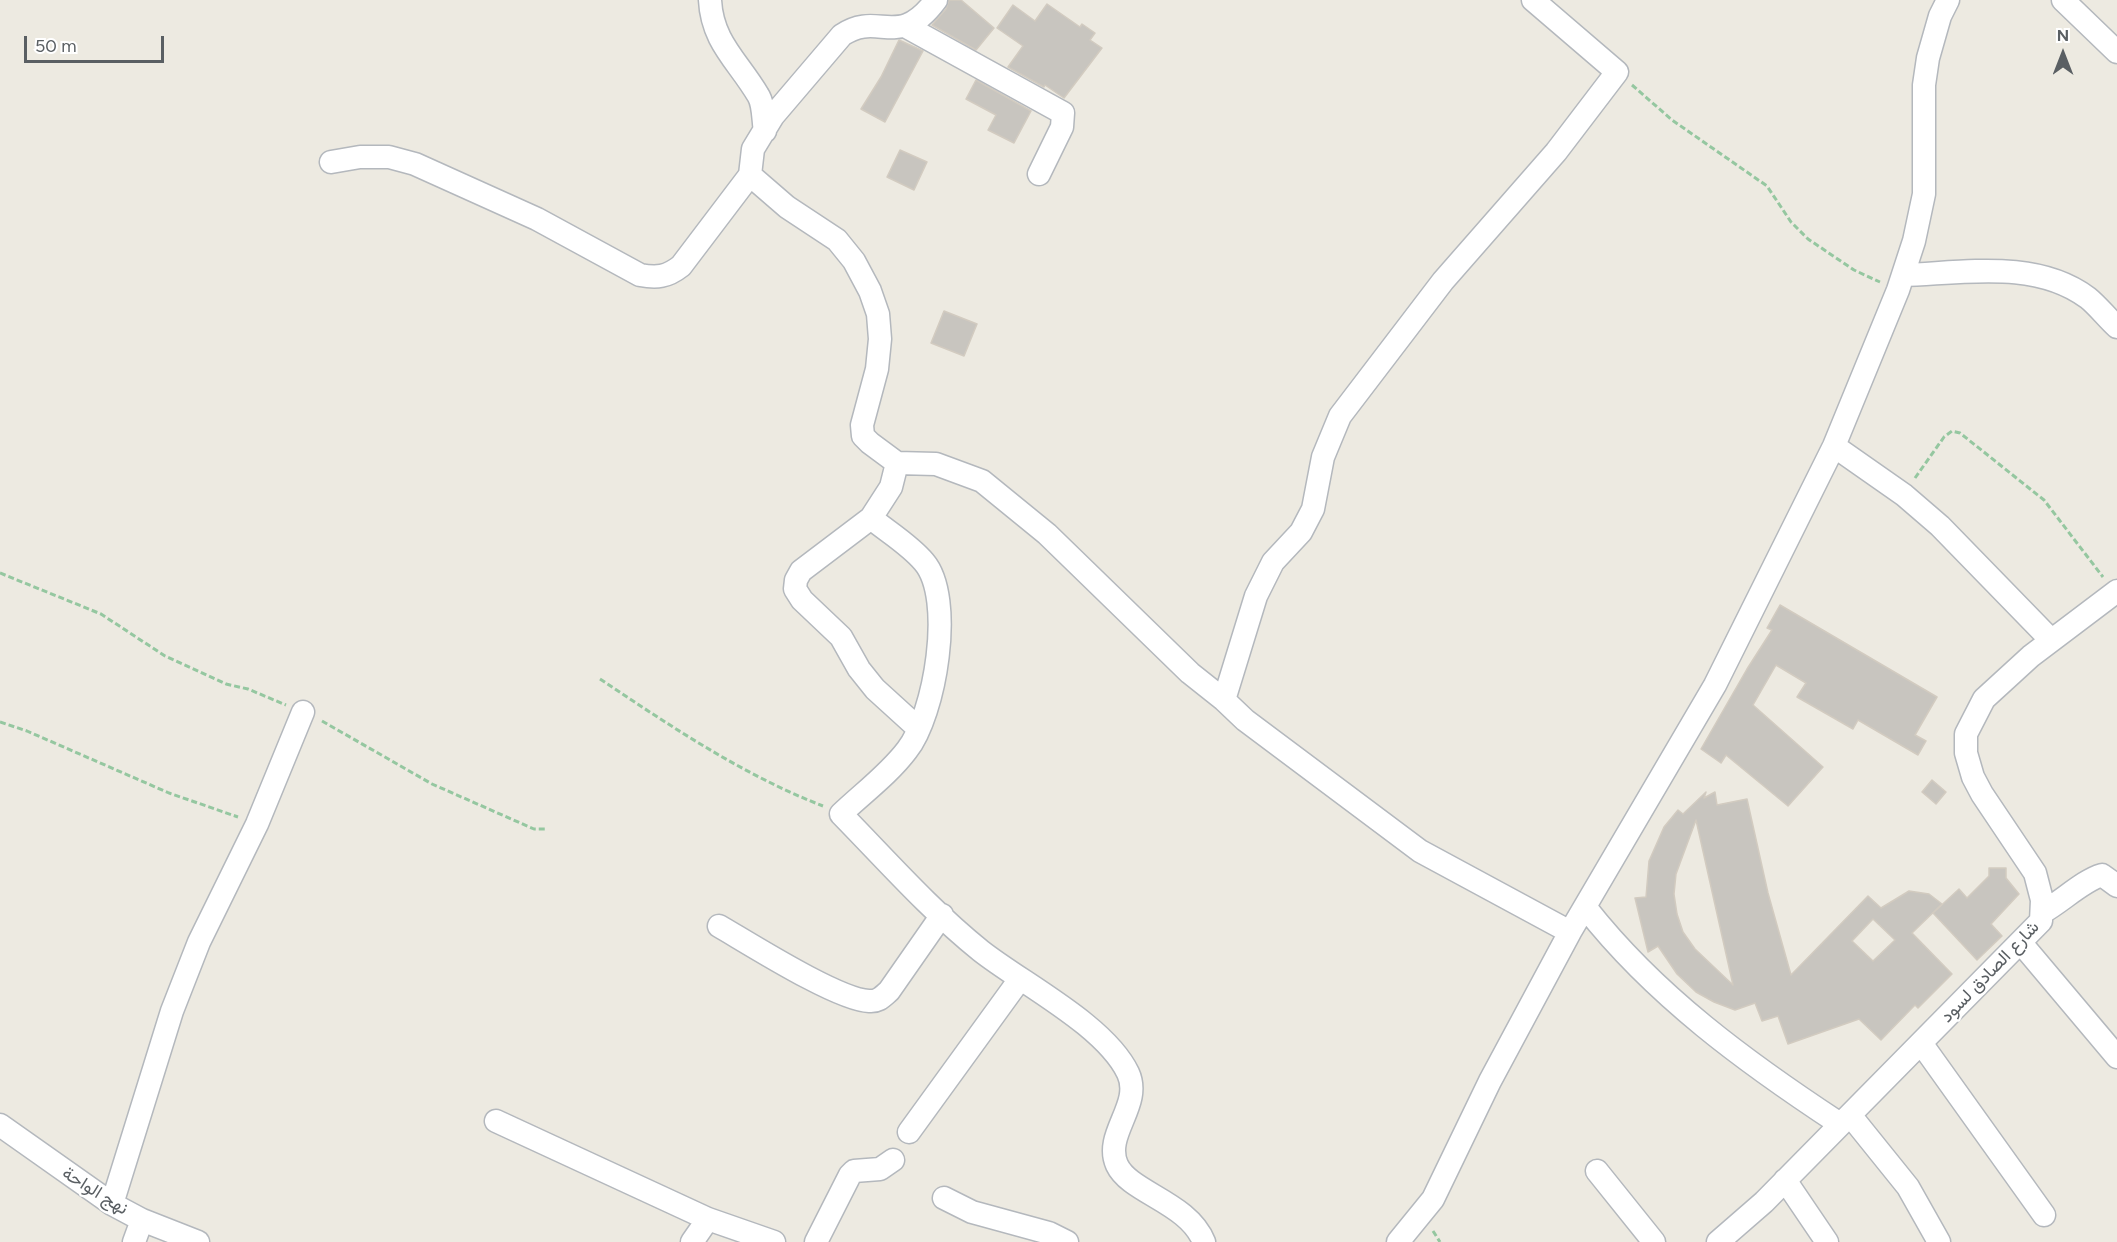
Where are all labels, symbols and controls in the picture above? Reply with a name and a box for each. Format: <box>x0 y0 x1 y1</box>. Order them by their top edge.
scale bar <box>27 24 166 62</box>
north arrow <box>2033 24 2093 84</box>
text: N <box>2057 26 2069 45</box>
text: 50 m <box>35 35 77 57</box>
street label: شارع الصادق لسود <box>1936 917 2044 1027</box>
street label: نهج الواحة <box>58 1162 132 1220</box>

